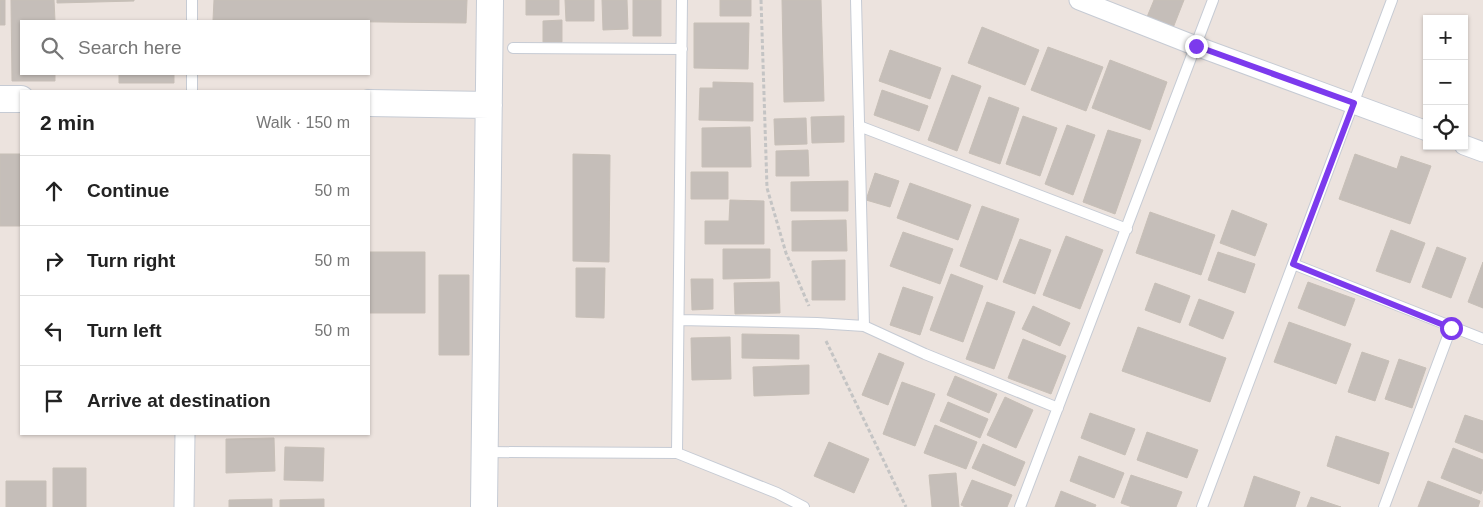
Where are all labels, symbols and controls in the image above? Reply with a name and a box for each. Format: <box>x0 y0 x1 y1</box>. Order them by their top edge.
map controls <box>1423 15 1468 150</box>
button: + <box>1423 15 1468 60</box>
search box <box>20 20 370 75</box>
icon: search <box>38 34 66 62</box>
route end <box>1185 35 1208 58</box>
text: Search here <box>78 37 182 58</box>
button: − <box>1423 60 1468 105</box>
button: locate <box>1423 105 1468 150</box>
text: 2 min <box>40 111 95 134</box>
text: Walk · 150 m <box>256 114 350 131</box>
icon: ahead <box>40 177 68 205</box>
text: Continue <box>87 180 169 201</box>
text: 50 m <box>314 182 350 199</box>
icon: right <box>40 247 68 275</box>
text: Turn right <box>87 250 175 271</box>
text: 50 m <box>314 252 350 269</box>
icon: left <box>40 317 68 345</box>
route start <box>1440 317 1463 340</box>
text: Turn left <box>87 320 162 341</box>
text: 50 m <box>314 322 350 339</box>
icon: arrive <box>40 387 68 415</box>
text: Arrive at destination <box>87 390 271 411</box>

